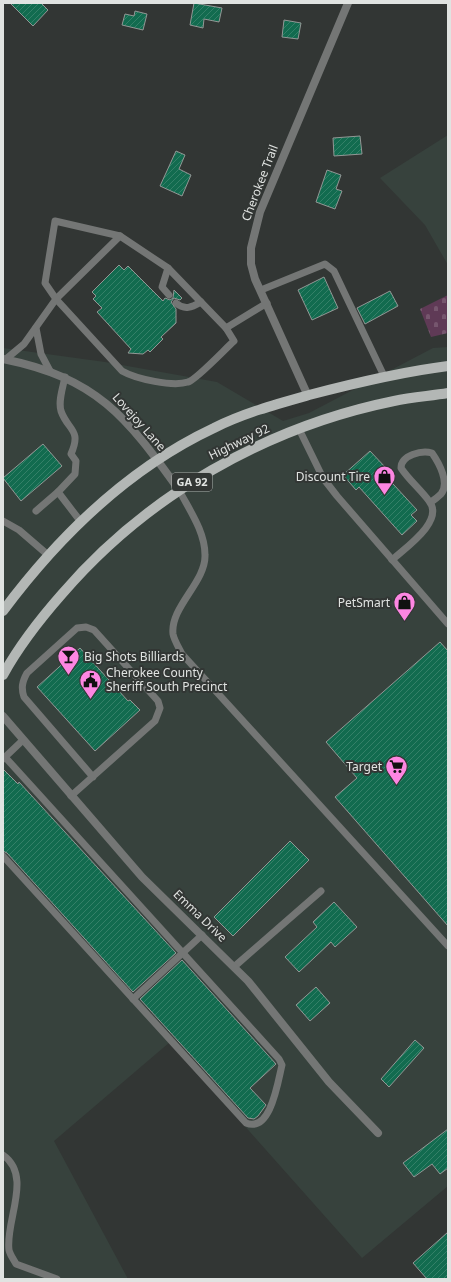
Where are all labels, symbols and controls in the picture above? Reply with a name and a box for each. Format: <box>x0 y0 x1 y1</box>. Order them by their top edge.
street label: Cherokee Trail <box>237 142 282 223</box>
street label: Lovejoy Lane <box>109 389 170 455</box>
street label: Highway 92 <box>205 419 272 464</box>
shop icon: Discount Tire <box>372 464 398 497</box>
place label: Discount Tire <box>296 468 370 485</box>
road number: GA 92 <box>172 473 212 491</box>
shop icon: PetSmart <box>392 590 418 623</box>
place label: PetSmart <box>338 594 391 611</box>
bar icon: Big Shots Billiards <box>55 644 81 677</box>
place label: Big Shots Billiards <box>84 648 185 665</box>
place label: Cherokee County Sheriff South Precinct <box>106 664 228 695</box>
public building icon: Cherokee County Sheriff South Precinct <box>77 667 103 700</box>
supermarket icon: Target <box>384 754 410 787</box>
place label: Target <box>346 758 383 775</box>
street label: Emma Drive <box>170 886 231 946</box>

